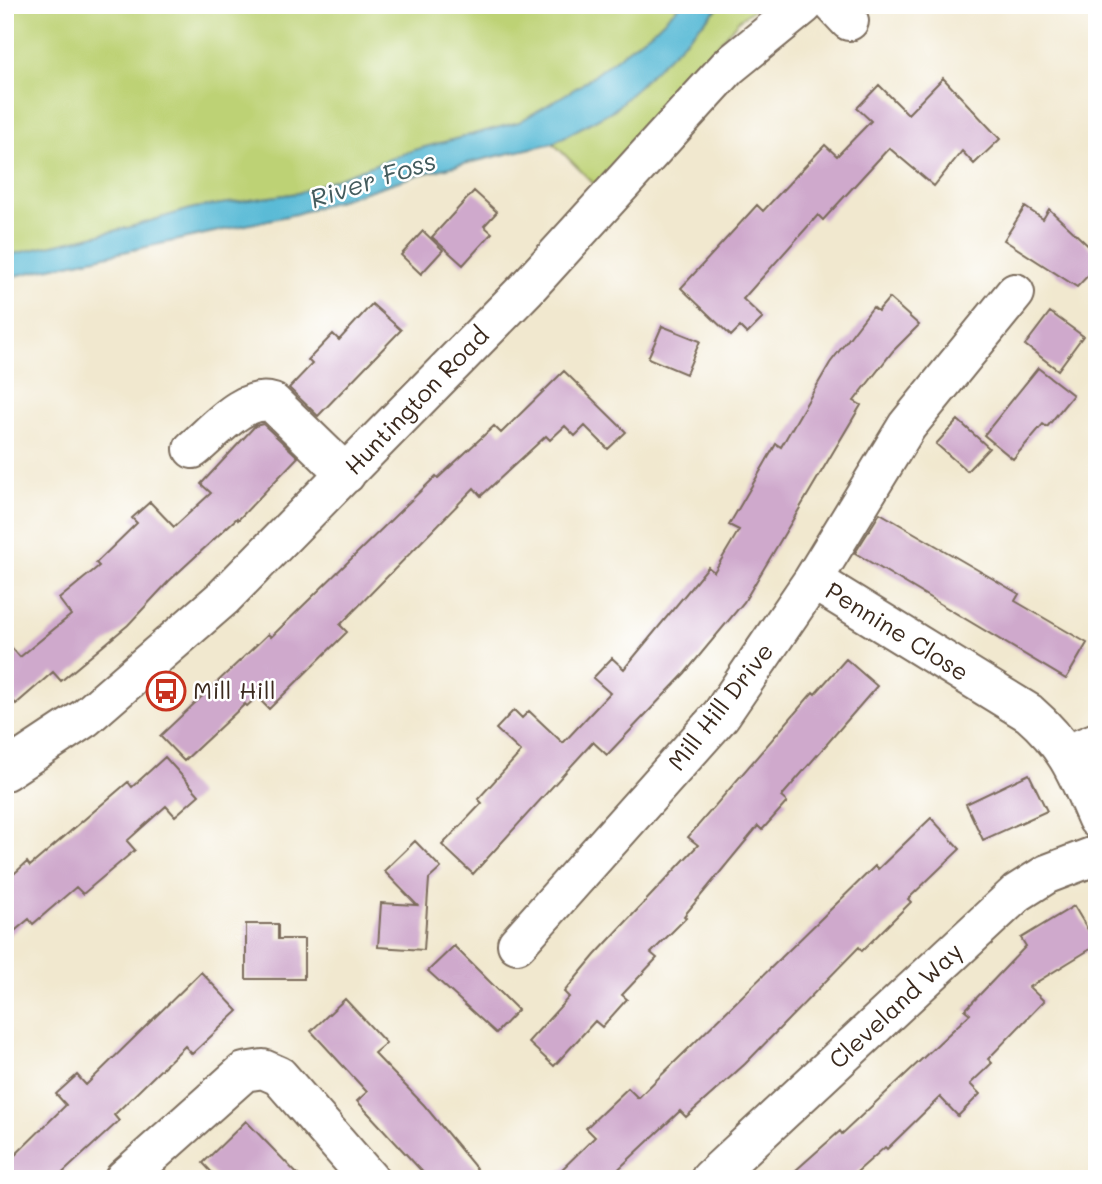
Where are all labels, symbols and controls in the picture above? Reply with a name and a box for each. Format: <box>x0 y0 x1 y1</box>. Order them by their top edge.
water label: River Foss <box>305 143 440 215</box>
street label: Huntington Road <box>337 319 495 481</box>
street label: Pennine Close <box>820 574 975 687</box>
street label: Mill Hill Drive <box>660 636 779 776</box>
bus stop icon: Mill Hill <box>145 670 187 712</box>
place label: Mill Hill <box>193 674 276 705</box>
street label: Cleveland Way <box>822 935 968 1075</box>

